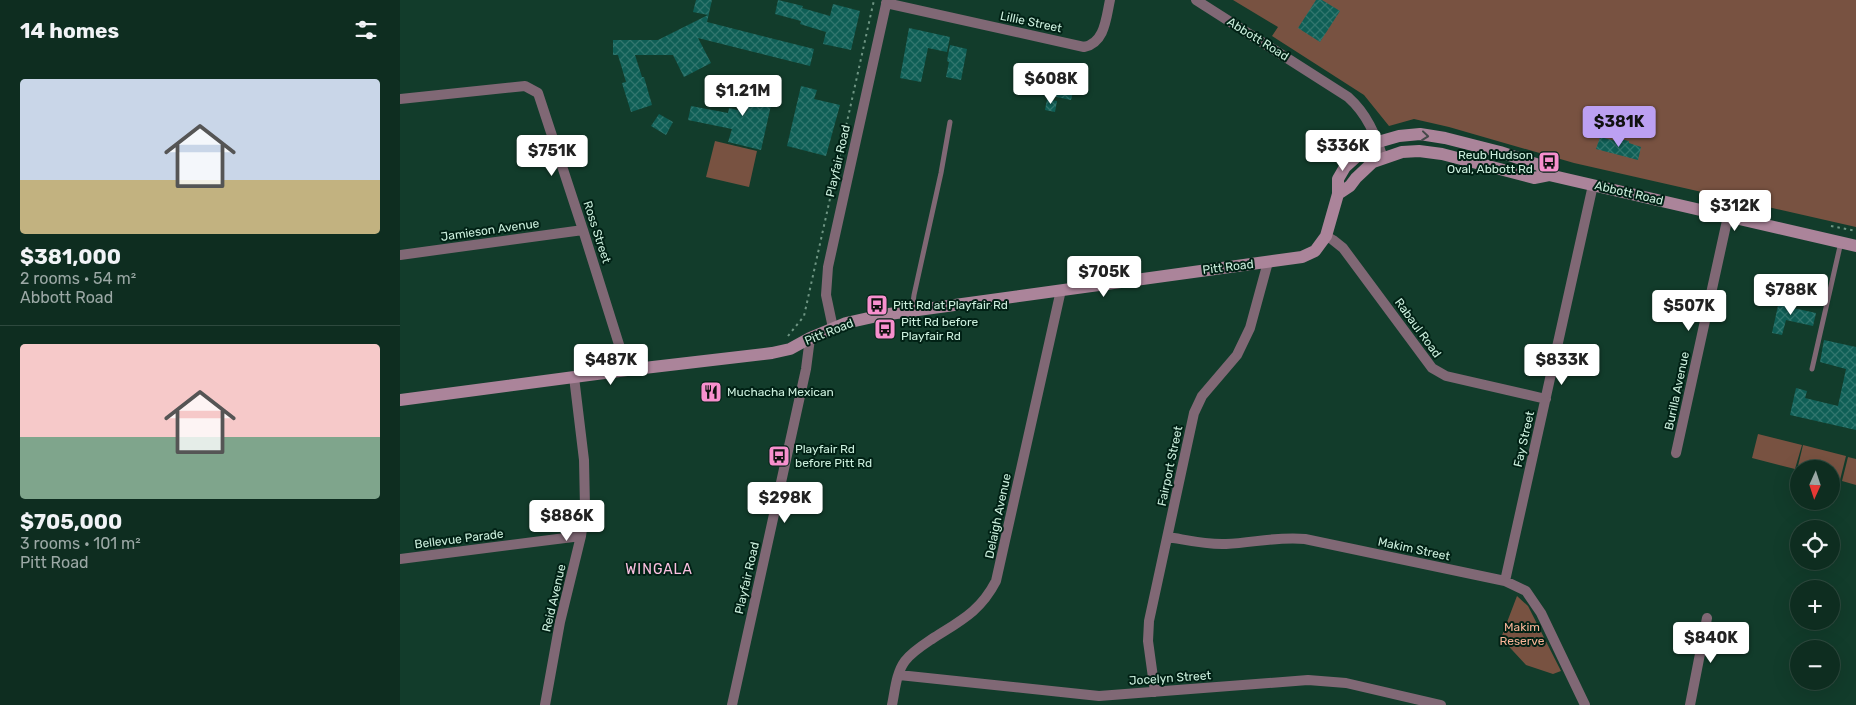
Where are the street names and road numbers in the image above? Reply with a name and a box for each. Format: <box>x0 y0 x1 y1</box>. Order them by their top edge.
street label: Lillie Street <box>999 9 1063 35</box>
street label: Abbott Road <box>1225 15 1291 63</box>
street label: Playfair Road <box>823 124 853 198</box>
street label: Abbott Road <box>1593 178 1665 208</box>
street label: Ross Street <box>580 199 614 265</box>
street label: Jamieson Avenue <box>440 216 540 244</box>
street label: Pitt Road <box>1202 257 1254 277</box>
street label: Rabaul Road <box>1392 296 1444 360</box>
street label: Pitt Road <box>803 316 855 348</box>
street label: Burilla Avenue <box>1662 350 1692 431</box>
street label: Fay Street <box>1511 409 1537 468</box>
street label: Fairport Street <box>1155 424 1185 507</box>
street label: Delaigh Avenue <box>982 472 1014 560</box>
street label: Bellevue Parade <box>414 527 505 551</box>
street label: Makim Street <box>1377 535 1452 564</box>
street label: Playfair Road <box>732 541 762 615</box>
street label: Reid Avenue <box>539 562 569 633</box>
street label: Jocelyn Street <box>1128 668 1212 688</box>

